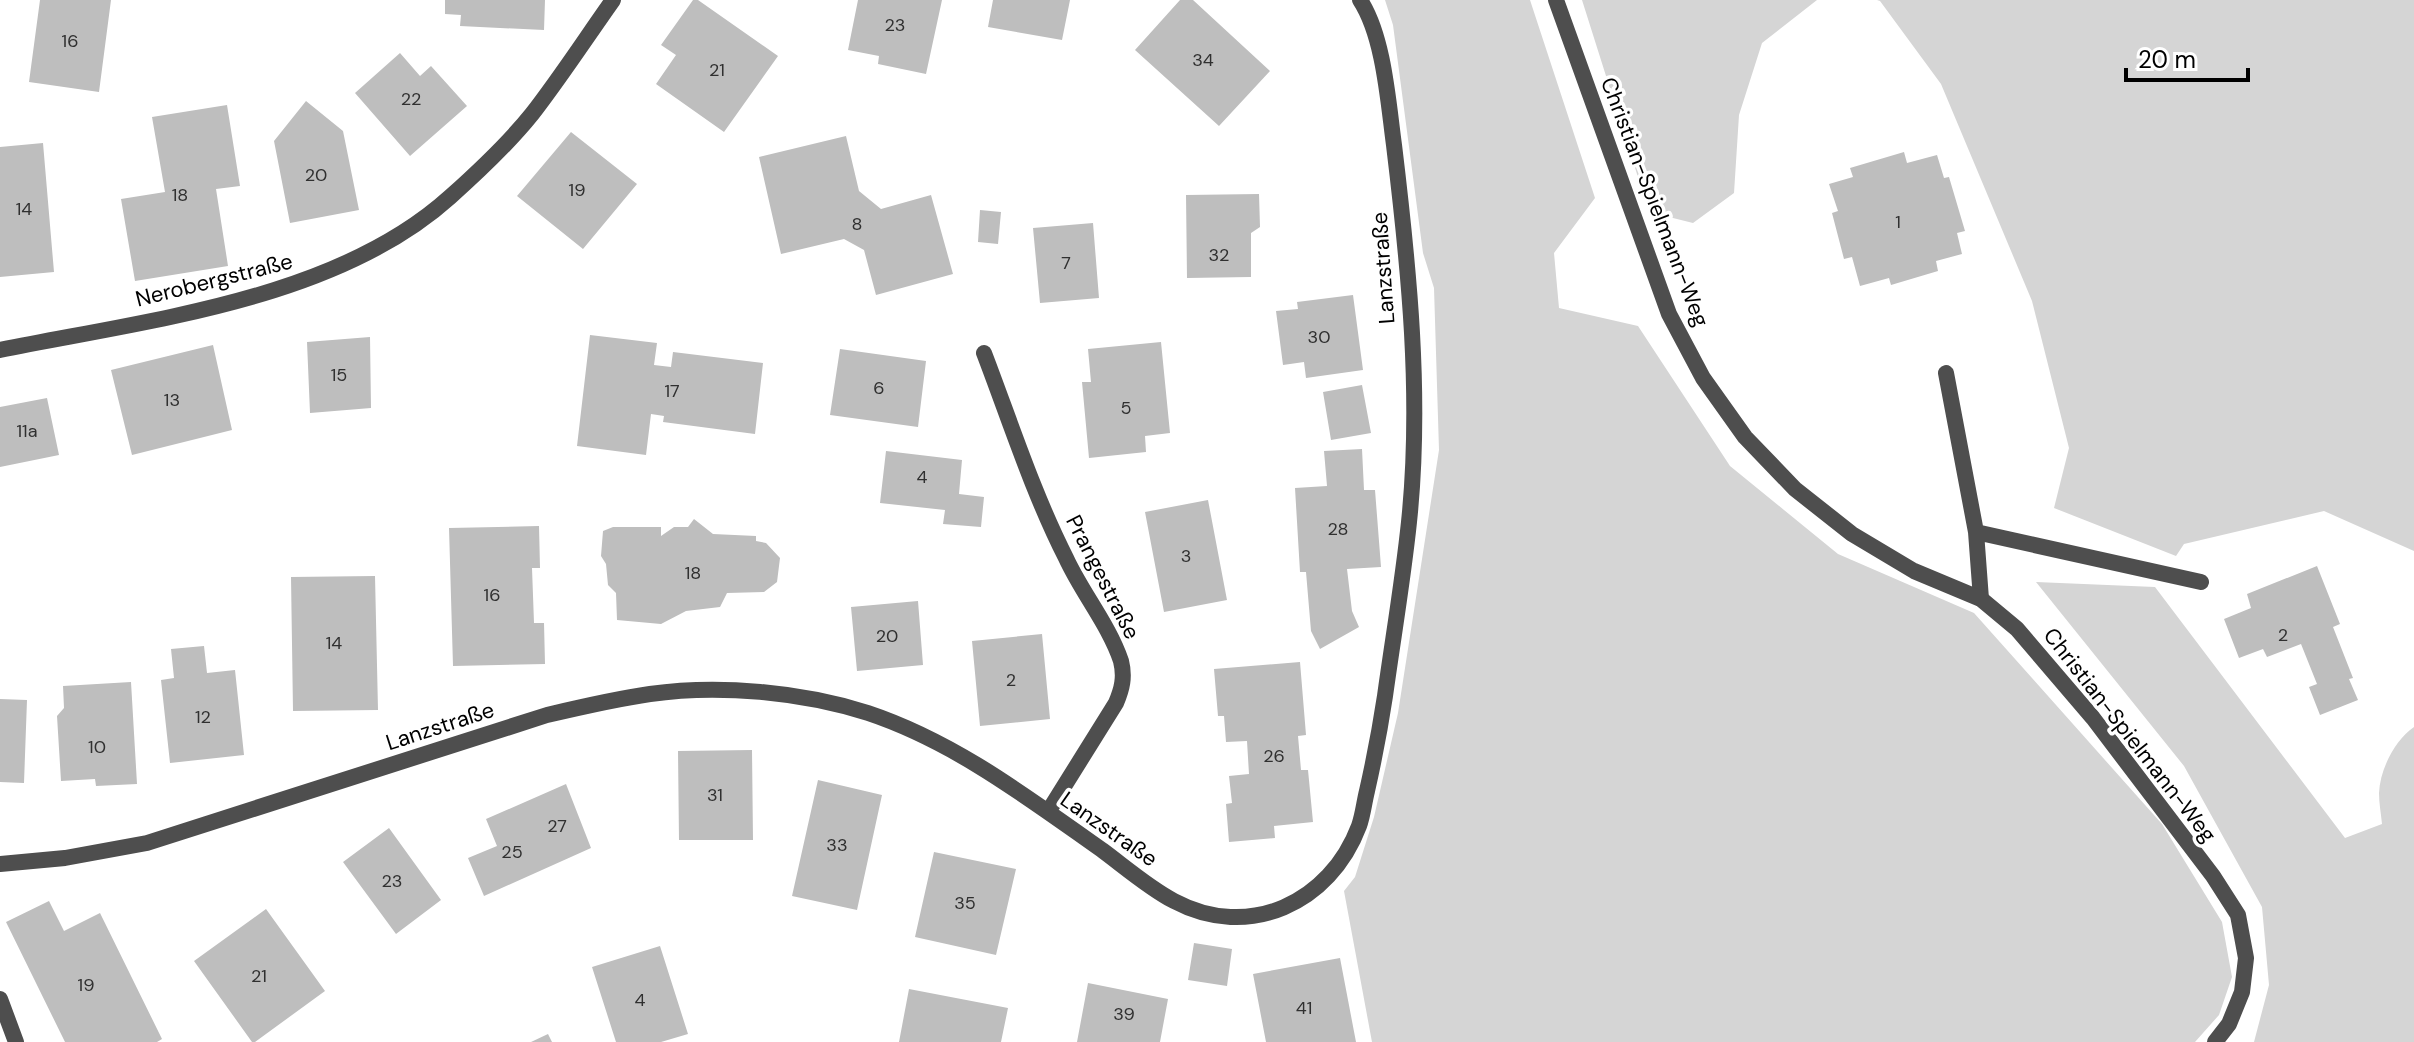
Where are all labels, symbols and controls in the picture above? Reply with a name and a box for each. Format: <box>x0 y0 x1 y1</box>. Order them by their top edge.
house number: 23 <box>884 13 906 37</box>
house number: 16 <box>62 29 78 53</box>
scale bar <box>2126 32 2248 82</box>
text: 20 m <box>2138 44 2196 75</box>
house number: 34 <box>1192 48 1214 72</box>
house number: 21 <box>709 58 725 82</box>
street label: Christian-Spielmann-Weg <box>1594 73 1716 331</box>
house number: 22 <box>401 87 421 111</box>
house number: 20 <box>305 163 327 187</box>
house number: 19 <box>569 178 585 202</box>
house number: 18 <box>172 183 188 207</box>
house number: 14 <box>16 197 32 221</box>
house number: 1 <box>1895 210 1901 234</box>
street label: Lanzstraße <box>1365 211 1401 325</box>
house number: 8 <box>852 212 862 236</box>
house number: 32 <box>1208 243 1230 267</box>
street label: Nerobergstraße <box>132 246 296 314</box>
house number: 7 <box>1061 251 1071 275</box>
house number: 30 <box>1308 325 1330 349</box>
house number: 15 <box>331 363 347 387</box>
house number: 6 <box>873 376 885 400</box>
house number: 17 <box>664 379 680 403</box>
house number: 13 <box>164 388 180 412</box>
house number: 5 <box>1121 396 1131 420</box>
house number: 11a <box>16 419 38 443</box>
house number: 4 <box>917 465 928 489</box>
street label: Prangestraße <box>1059 510 1147 644</box>
house number: 28 <box>1327 517 1349 541</box>
house number: 3 <box>1181 544 1191 568</box>
house number: 18 <box>685 561 701 585</box>
house number: 16 <box>484 583 500 607</box>
street label: Christian-Spielmann-Weg <box>2037 622 2223 848</box>
house number: 2 <box>2278 623 2288 647</box>
house number: 20 <box>876 624 898 648</box>
house number: 14 <box>326 631 342 655</box>
house number: 2 <box>1006 668 1016 692</box>
street label: Lanzstraße <box>382 695 498 757</box>
house number: 12 <box>195 705 211 729</box>
house number: 10 <box>88 735 106 759</box>
house number: 26 <box>1263 744 1285 768</box>
house number: 31 <box>707 783 723 807</box>
street label: Lanzstraße <box>1055 785 1163 873</box>
house number: 27 <box>547 814 567 838</box>
house number: 33 <box>826 833 848 857</box>
house number: 25 <box>501 840 523 864</box>
house number: 23 <box>381 869 403 893</box>
house number: 35 <box>954 891 976 915</box>
house number: 21 <box>251 964 267 988</box>
house number: 19 <box>78 973 94 997</box>
house number: 4 <box>635 988 646 1012</box>
house number: 41 <box>1296 996 1312 1020</box>
house number: 39 <box>1113 1002 1135 1026</box>

